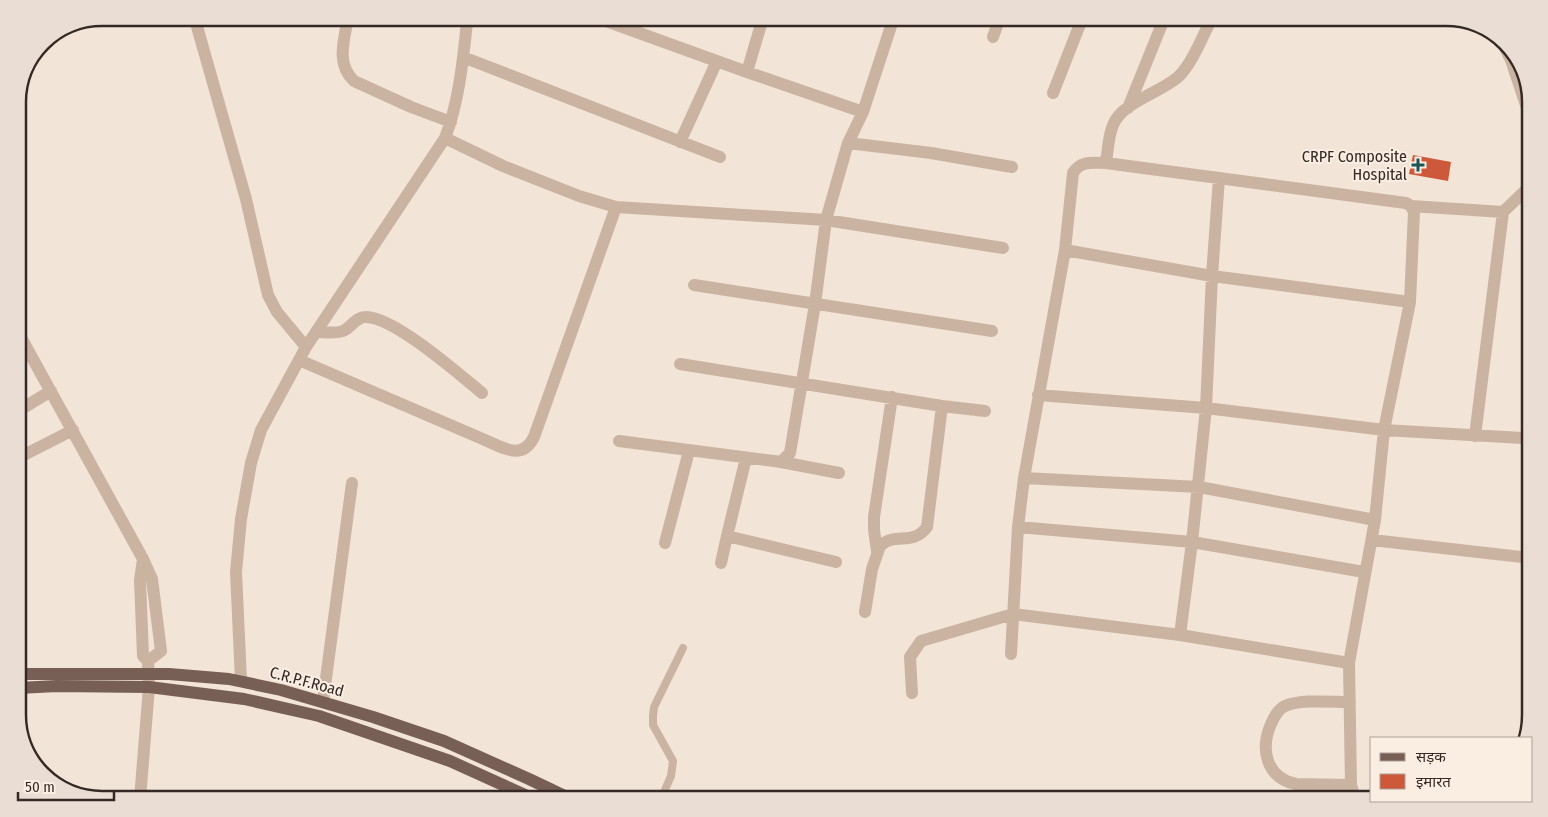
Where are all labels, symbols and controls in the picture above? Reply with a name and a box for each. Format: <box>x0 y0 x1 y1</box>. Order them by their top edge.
place label: CRPF Composite Hospital <box>1302 147 1407 184</box>
marker: CRPF Composite Hospital <box>1411 158 1425 172</box>
street label: C.R.P.F.Road <box>268 663 346 700</box>
legend <box>1370 737 1533 802</box>
text: सड़क <box>1416 748 1446 766</box>
scale bar <box>18 770 114 802</box>
text: इमारत <box>1416 773 1451 791</box>
text: 50 m <box>25 778 55 796</box>

